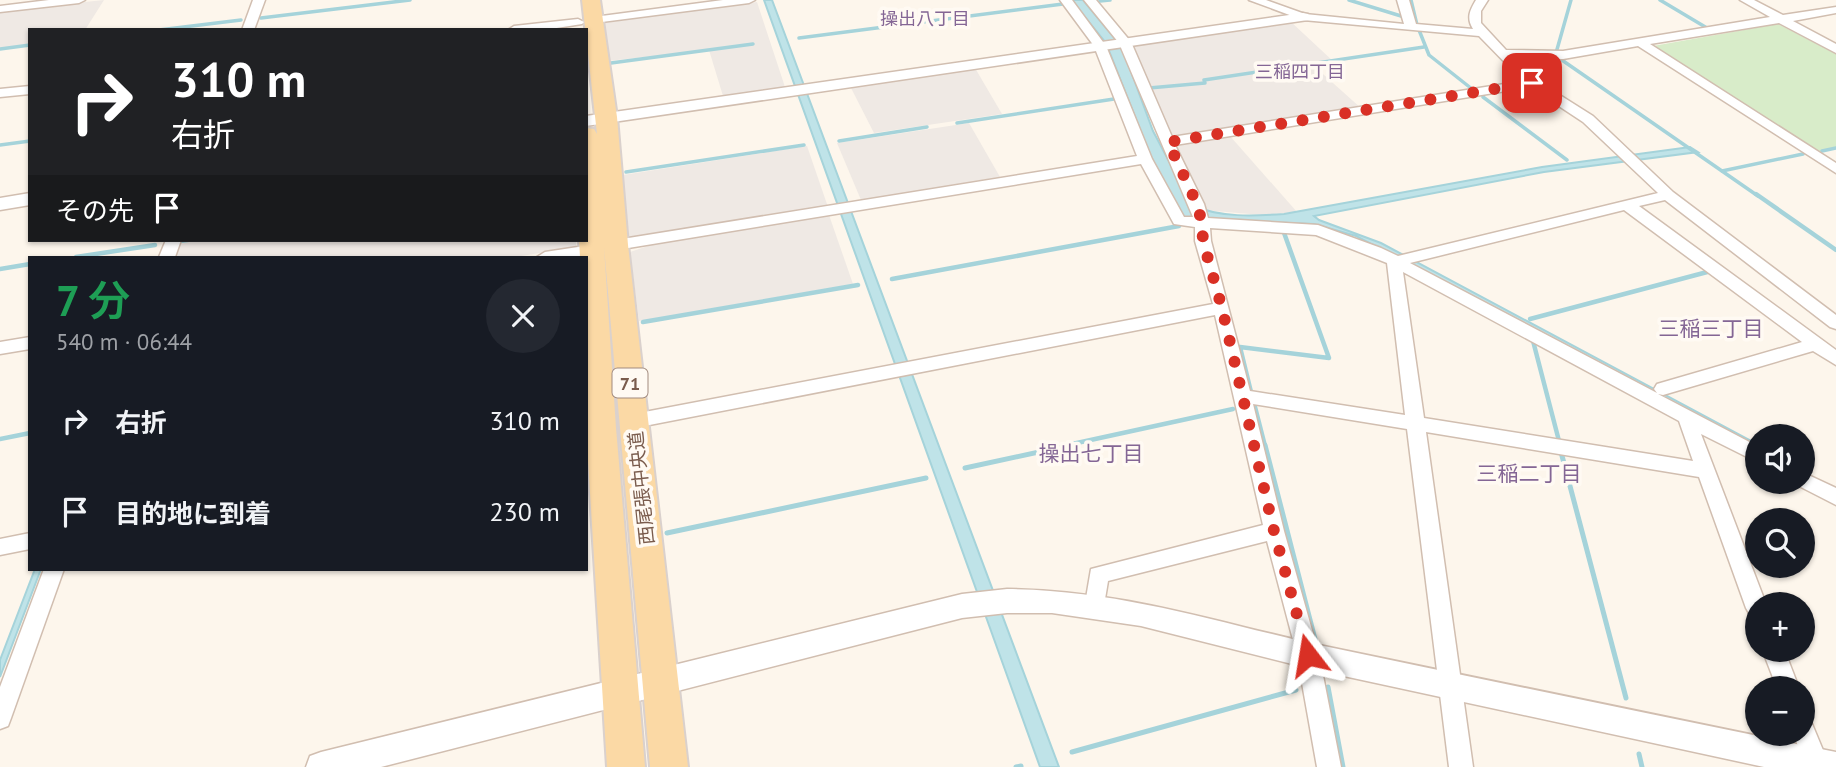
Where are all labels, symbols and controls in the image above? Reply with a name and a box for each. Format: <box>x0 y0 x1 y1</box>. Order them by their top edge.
district label: 操出八丁目 <box>880 7 970 30</box>
text: 310 m <box>171 47 306 111</box>
pin <box>1502 53 1562 113</box>
icon: right <box>56 56 147 147</box>
district label: 三稲四丁目 <box>1255 60 1345 83</box>
icon: arrive <box>1513 64 1551 102</box>
text: 右折 <box>171 113 235 155</box>
icon: arrive <box>148 189 186 227</box>
text: その先 <box>56 194 134 227</box>
text: 7 分 <box>56 273 130 328</box>
button: close <box>486 279 560 353</box>
district label: 三稲三丁目 <box>1659 315 1764 342</box>
text: 540 m · 06:44 <box>56 327 192 356</box>
road number: 71 <box>612 368 648 398</box>
icon: right <box>56 402 94 440</box>
text: 310 m <box>489 404 560 437</box>
text: 右折 <box>115 406 167 439</box>
map controls <box>1745 424 1815 746</box>
button: sound <box>1745 424 1815 494</box>
street label: 西尾張中央道 <box>623 430 659 546</box>
district label: 操出七丁目 <box>1039 440 1144 467</box>
district label: 三稲二丁目 <box>1477 460 1582 487</box>
icon: arrive <box>56 493 94 531</box>
text: 230 m <box>489 495 560 528</box>
text: 目的地に到着 <box>115 497 271 530</box>
button: search <box>1745 508 1815 578</box>
button: + <box>1745 592 1815 662</box>
position arrow <box>1271 618 1345 692</box>
button: − <box>1745 676 1815 746</box>

